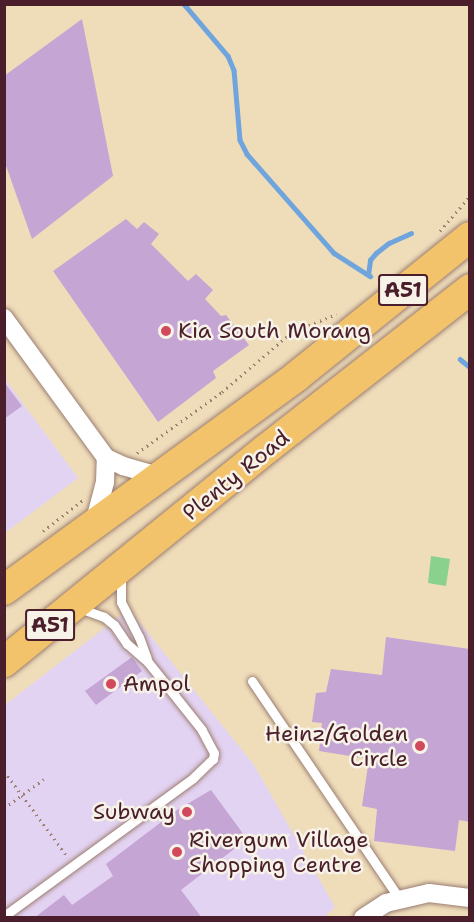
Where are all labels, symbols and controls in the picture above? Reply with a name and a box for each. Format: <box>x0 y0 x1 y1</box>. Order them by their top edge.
road number: A51 <box>378 272 428 308</box>
place label: Kia South Morang <box>178 318 371 344</box>
marker: Kia South Morang <box>159 324 173 338</box>
street label: Plenty Road <box>177 424 295 526</box>
road number: A51 <box>25 607 76 643</box>
place label: Ampol <box>123 671 190 697</box>
marker: Ampol <box>104 677 118 691</box>
place label: Heinz/Golden Circle <box>265 720 408 772</box>
marker: Heinz/Golden Circle <box>413 739 427 753</box>
place label: Subway <box>93 799 175 825</box>
marker: Subway <box>180 805 194 819</box>
place label: Rivergum Village Shopping Centre <box>189 826 369 878</box>
marker: Rivergum Village Shopping Centre <box>170 845 184 859</box>

